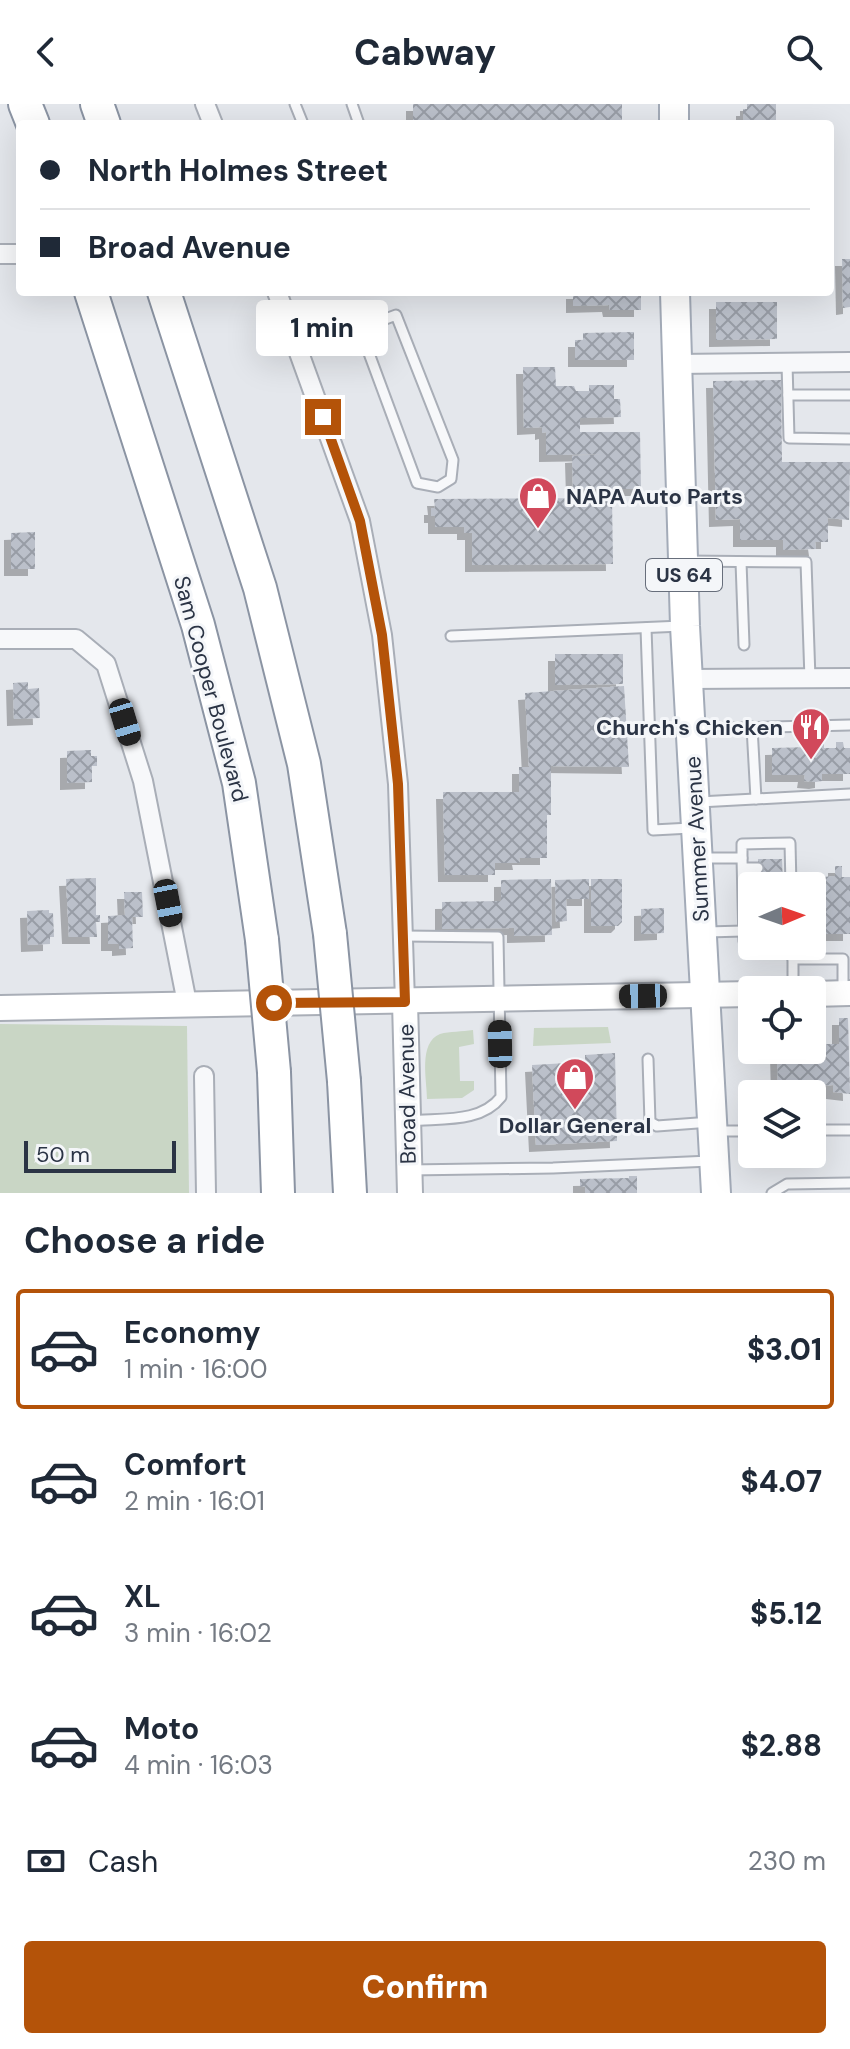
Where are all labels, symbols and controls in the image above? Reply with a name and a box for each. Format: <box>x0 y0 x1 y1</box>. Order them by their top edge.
text: Cabway <box>354 29 496 76</box>
icon: back <box>24 30 68 74</box>
icon: search <box>782 30 826 74</box>
text: North Holmes Street <box>88 151 388 190</box>
text: Broad Avenue <box>88 228 291 267</box>
callout: 1 min <box>257 301 389 357</box>
text: 1 min <box>290 311 354 345</box>
route end <box>305 399 341 435</box>
shop icon: NAPA Auto Parts <box>517 475 559 530</box>
place label: NAPA Auto Parts <box>566 482 743 511</box>
road number: US 64 <box>646 559 722 591</box>
street label: Sam Cooper Boulevard <box>167 573 255 805</box>
car <box>107 696 143 748</box>
restaurant icon: Church's Chicken <box>790 706 832 761</box>
place label: Church's Chicken <box>596 713 783 742</box>
street label: Summer Avenue <box>678 755 716 923</box>
north arrow <box>738 872 826 960</box>
map controls <box>738 872 826 1168</box>
car <box>152 877 184 929</box>
button: locate <box>738 976 826 1064</box>
car <box>619 984 667 1008</box>
route start <box>256 985 292 1021</box>
car <box>488 1020 512 1068</box>
street label: Broad Avenue <box>391 1024 423 1164</box>
shop icon: Dollar General <box>554 1056 596 1111</box>
button: layers <box>738 1080 826 1168</box>
place label: Dollar General <box>499 1111 651 1140</box>
scale bar <box>24 1137 176 1173</box>
text: 50 m <box>36 1140 90 1169</box>
text: Choose a ride <box>24 1217 265 1264</box>
icon: car <box>28 1313 100 1385</box>
text: Economy <box>124 1313 261 1352</box>
text: $3.01 <box>747 1330 822 1369</box>
text: 1 min · 16:00 <box>124 1352 268 1386</box>
icon: car <box>28 1445 100 1517</box>
text: Comfort <box>124 1445 247 1484</box>
text: $4.07 <box>740 1462 822 1501</box>
text: 2 min · 16:01 <box>124 1484 265 1518</box>
icon: car <box>28 1577 100 1649</box>
text: XL <box>124 1577 161 1616</box>
text: $5.12 <box>750 1594 822 1633</box>
text: 3 min · 16:02 <box>124 1616 272 1650</box>
icon: car <box>28 1709 100 1781</box>
text: Moto <box>124 1709 199 1748</box>
text: $2.88 <box>741 1726 822 1765</box>
text: 4 min · 16:03 <box>124 1748 273 1782</box>
icon: cash <box>24 1839 68 1883</box>
text: Cash <box>88 1842 158 1881</box>
text: 230 m <box>748 1844 826 1878</box>
button: Confirm <box>24 1941 826 2033</box>

